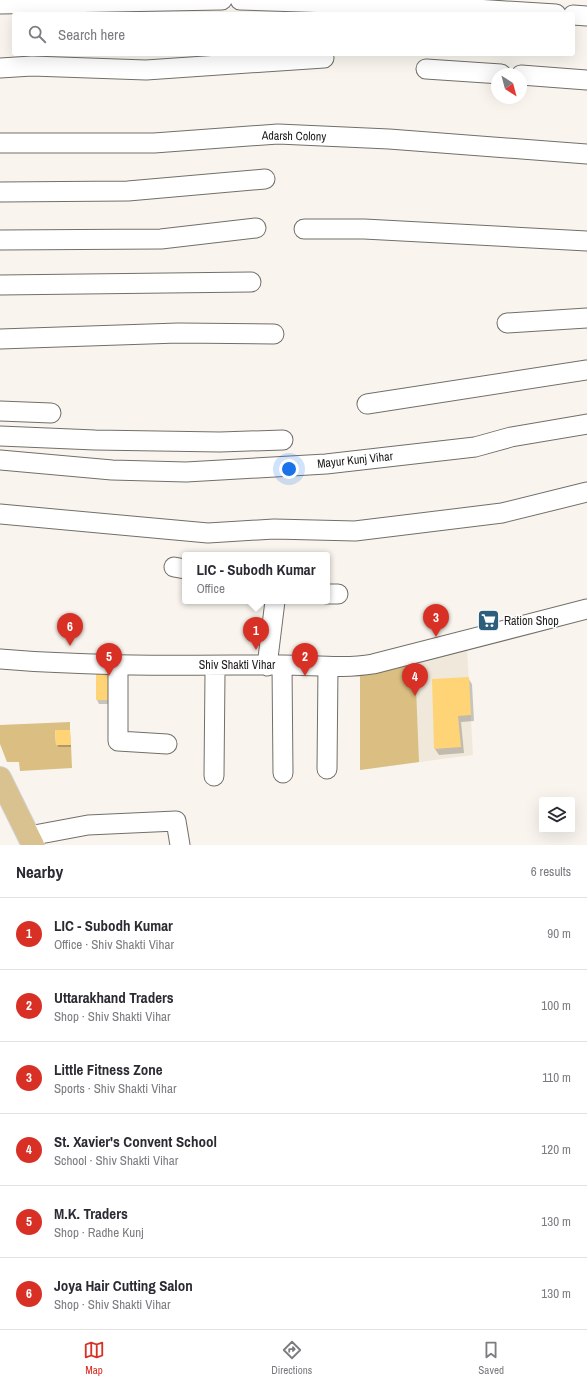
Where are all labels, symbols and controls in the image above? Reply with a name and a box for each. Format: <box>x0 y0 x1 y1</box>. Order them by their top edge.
search box <box>12 12 575 56</box>
icon: search <box>26 23 48 45</box>
text: Search here <box>58 24 125 45</box>
north arrow <box>491 68 527 104</box>
street label: Adarsh Colony <box>261 127 326 145</box>
street label: Mayur Kunj Vihar <box>316 448 394 472</box>
your location <box>279 459 299 479</box>
popup <box>182 552 330 604</box>
text: LIC - Subodh Kumar <box>197 559 315 580</box>
text: Office <box>197 580 225 597</box>
pin: 3 <box>423 604 449 637</box>
supermarket icon: Ration Shop <box>475 608 501 634</box>
pin: 6 <box>57 613 83 646</box>
place label: Ration Shop <box>504 613 559 629</box>
pin: 1 <box>243 617 269 650</box>
pin: 5 <box>96 643 122 676</box>
pin: 2 <box>292 643 318 676</box>
street label: Shiv Shakti Vihar <box>199 657 276 673</box>
pin: 4 <box>402 663 428 696</box>
map controls <box>539 797 575 833</box>
button: layers <box>539 797 575 833</box>
text: Nearby <box>16 860 63 883</box>
text: 6 results <box>531 863 571 880</box>
text: LIC - Subodh Kumar <box>54 915 173 936</box>
text: 1 <box>26 925 32 942</box>
text: 90 m <box>547 925 571 942</box>
text: Office · Shiv Shakti Vihar <box>54 936 174 953</box>
text: Uttarakhand Traders <box>54 987 174 1008</box>
text: 2 <box>26 997 32 1014</box>
text: 100 m <box>541 997 571 1014</box>
text: Shop · Shiv Shakti Vihar <box>54 1008 171 1025</box>
text: Little Fitness Zone <box>54 1059 163 1080</box>
text: 3 <box>26 1069 32 1086</box>
text: 110 m <box>542 1069 571 1086</box>
text: Sports · Shiv Shakti Vihar <box>54 1080 177 1097</box>
text: St. Xavier's Convent School <box>54 1131 217 1152</box>
text: 4 <box>26 1141 32 1158</box>
text: 120 m <box>541 1141 571 1158</box>
text: School · Shiv Shakti Vihar <box>54 1152 178 1169</box>
text: M.K. Traders <box>54 1203 128 1224</box>
text: 5 <box>26 1213 32 1230</box>
text: 130 m <box>541 1213 571 1230</box>
text: Shop · Radhe Kunj <box>54 1224 144 1241</box>
text: Joya Hair Cutting Salon <box>54 1275 193 1296</box>
text: 6 <box>26 1285 32 1302</box>
text: 130 m <box>541 1285 571 1302</box>
text: Shop · Shiv Shakti Vihar <box>54 1296 171 1313</box>
tab: Map <box>83 1339 105 1377</box>
tab: Directions <box>271 1339 312 1377</box>
tab: Saved <box>478 1339 504 1377</box>

